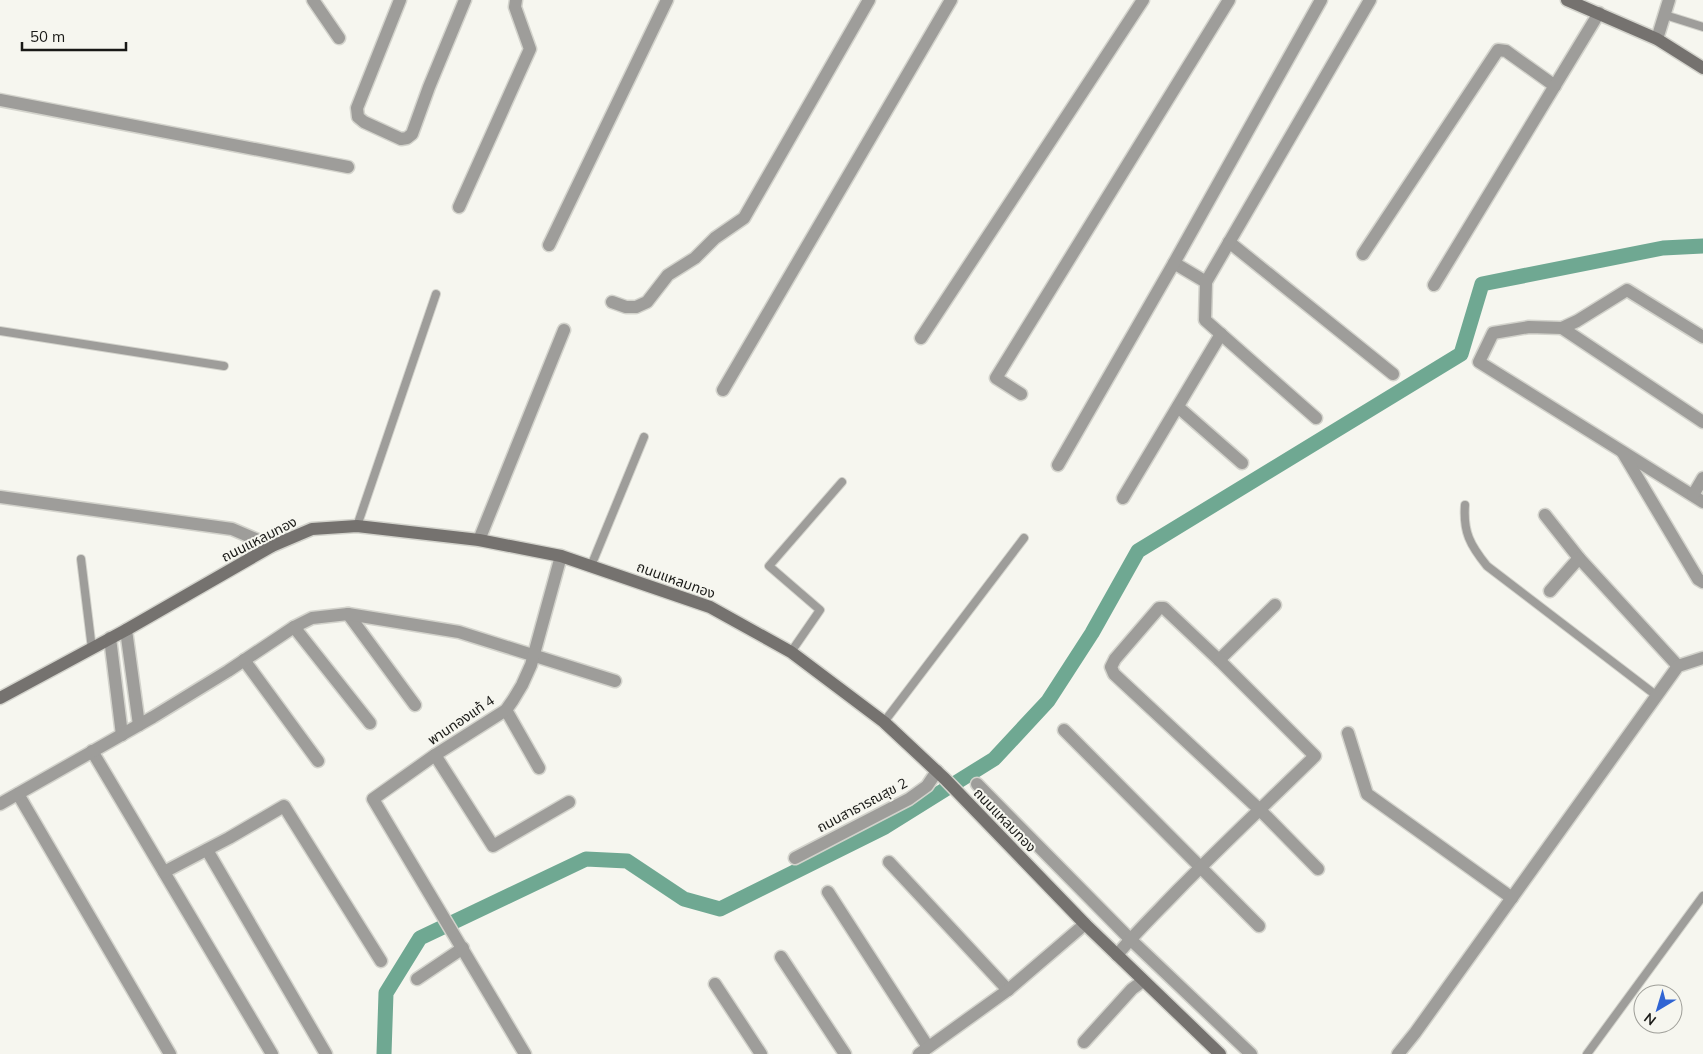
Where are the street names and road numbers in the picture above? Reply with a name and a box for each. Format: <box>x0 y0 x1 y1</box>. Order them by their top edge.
street label: ถนนแหลมทอง <box>218 512 300 566</box>
street label: ถนนแหลมทอง <box>634 557 718 603</box>
street label: พานทองแท้ 4 <box>424 691 498 749</box>
street label: ถนนสาธารณสุข 2 <box>814 774 910 836</box>
street label: ถนนแหลมทอง <box>970 784 1040 856</box>

